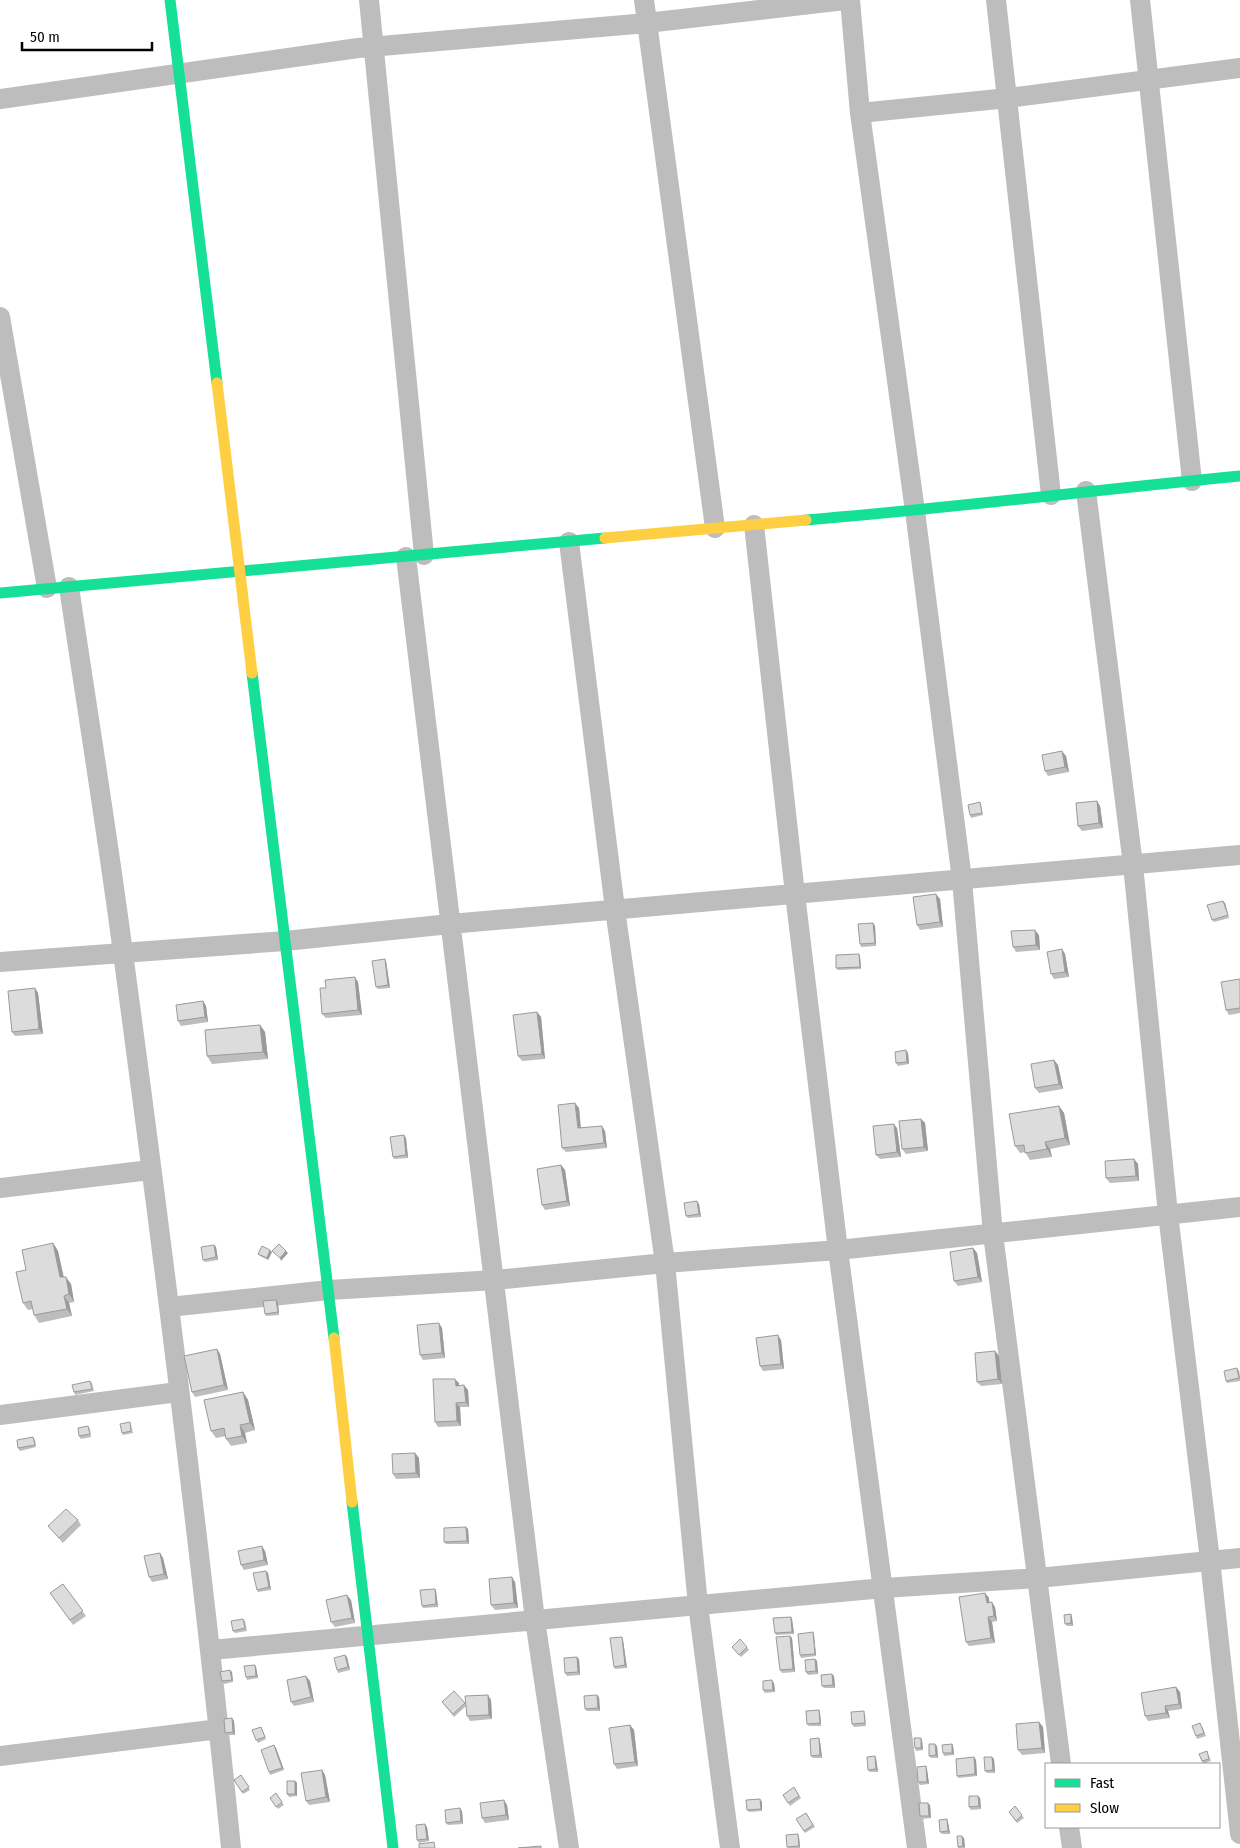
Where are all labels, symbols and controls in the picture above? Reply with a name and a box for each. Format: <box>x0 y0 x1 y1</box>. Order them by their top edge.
scale bar <box>22 20 152 52</box>
text: 50 m <box>30 28 60 46</box>
legend <box>1045 1763 1220 1828</box>
text: Fast <box>1090 1774 1114 1792</box>
text: Slow <box>1090 1799 1119 1817</box>

